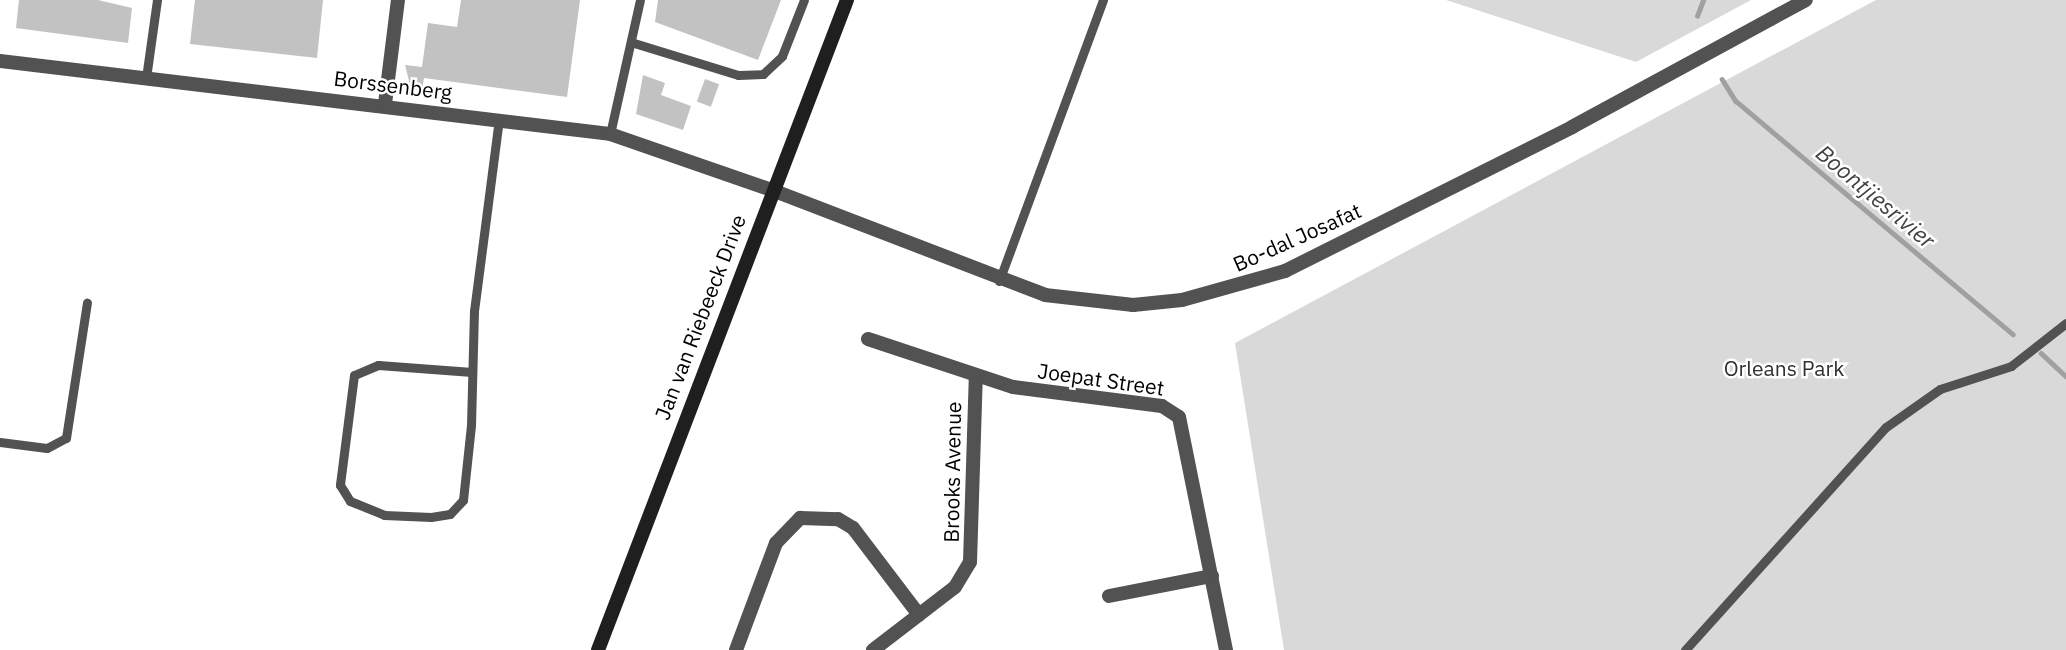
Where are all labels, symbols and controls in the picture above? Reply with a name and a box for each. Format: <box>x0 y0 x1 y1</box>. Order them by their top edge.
street label: Borssenberg <box>332 65 454 105</box>
water label: Boontjiesrivier <box>1811 138 1941 254</box>
street label: Bo-dal Josafat <box>1229 197 1365 277</box>
street label: Jan van Riebeeck Drive <box>649 211 751 423</box>
park label: Orleans Park <box>1724 355 1844 381</box>
street label: Joepat Street <box>1036 358 1166 400</box>
street label: Brooks Avenue <box>938 401 966 543</box>

